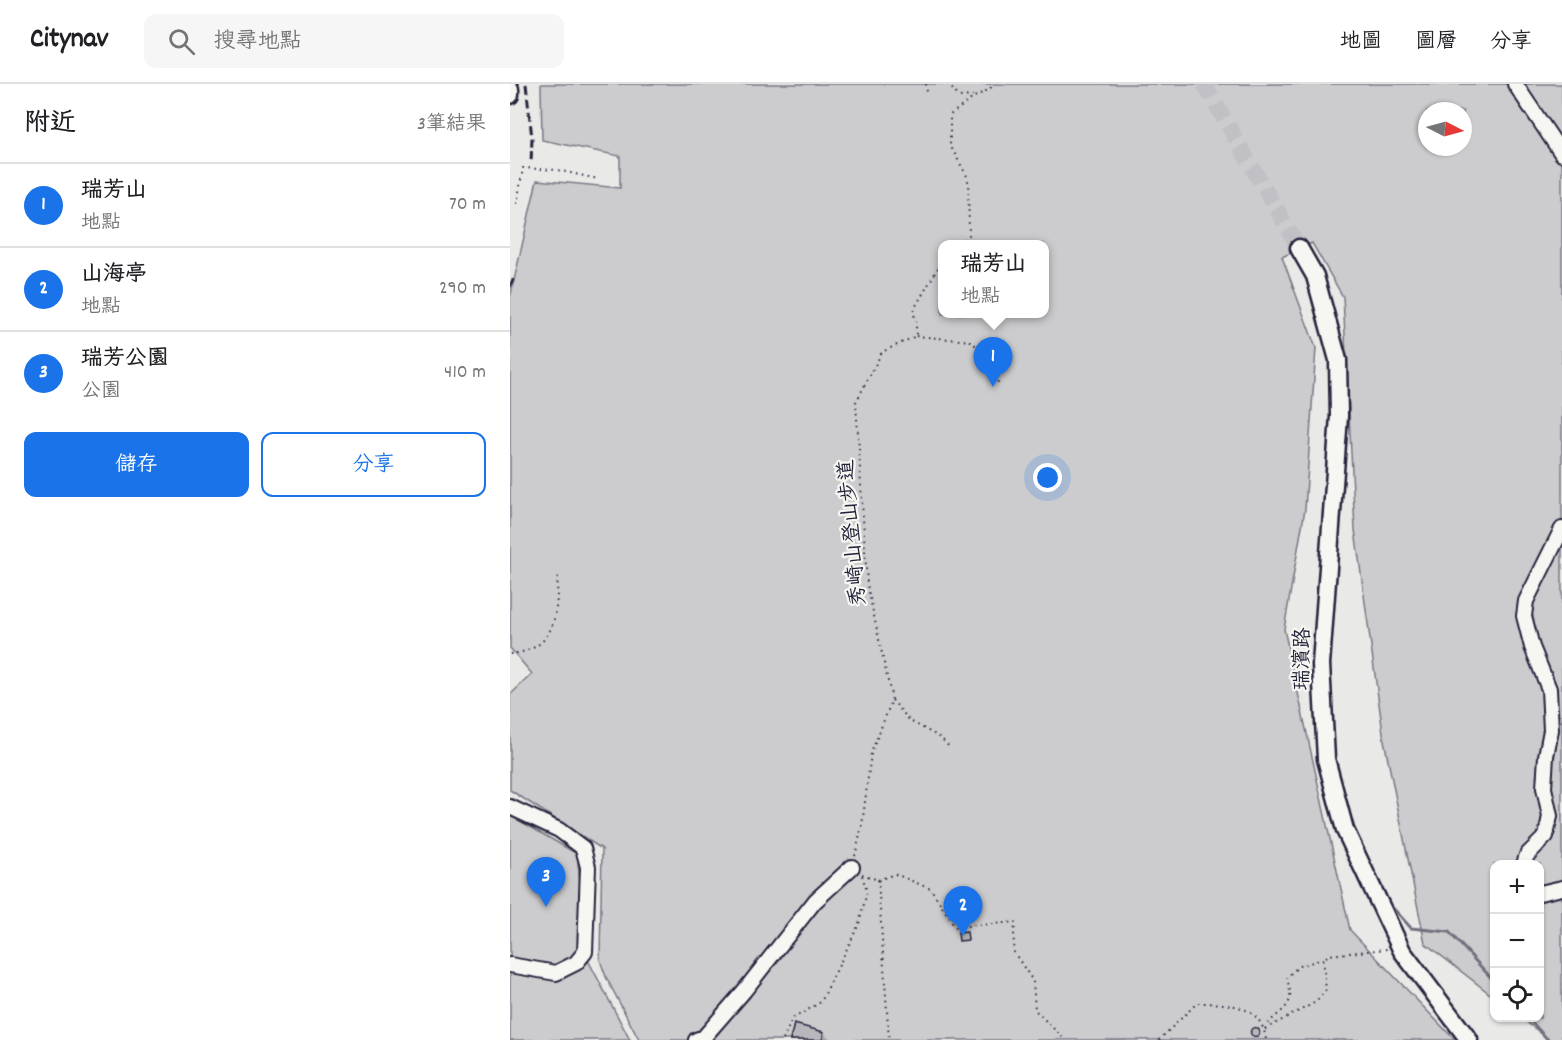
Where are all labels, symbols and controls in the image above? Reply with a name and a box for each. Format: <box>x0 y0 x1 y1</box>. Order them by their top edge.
search box <box>144 14 564 68</box>
text: Citynav <box>30 21 108 61</box>
icon: search <box>165 25 198 58</box>
text: 搜尋地點 <box>213 27 301 58</box>
text: 地圖 <box>1340 28 1382 58</box>
text: 圖層 <box>1415 28 1457 58</box>
text: 分享 <box>1490 28 1532 58</box>
north arrow <box>1418 102 1472 156</box>
text: 附近 <box>24 106 76 143</box>
text: 3筆結果 <box>417 111 486 139</box>
text: 瑞芳山 <box>81 176 147 207</box>
text: 1 <box>41 191 46 219</box>
text: 70 m <box>449 191 486 219</box>
text: 地點 <box>81 210 121 238</box>
popup <box>938 240 1049 318</box>
text: 瑞芳山 <box>960 250 1027 281</box>
text: 山海亭 <box>81 260 147 291</box>
text: 2 <box>39 275 48 303</box>
text: 290 m <box>439 275 486 303</box>
text: 地點 <box>960 284 1000 312</box>
text: 地點 <box>81 294 121 322</box>
pin: 1 <box>974 338 1012 387</box>
text: 瑞芳公園 <box>81 344 169 375</box>
text: 3 <box>39 359 48 387</box>
text: 410 m <box>444 359 486 387</box>
text: 公園 <box>81 378 121 406</box>
button: 儲存 <box>24 432 249 497</box>
button: 分享 <box>261 432 486 497</box>
street label: 秀崎山登山步道 <box>833 458 875 607</box>
your location <box>1033 463 1062 492</box>
street label: 瑞濱路 <box>1288 627 1320 691</box>
pin: 3 <box>526 858 566 907</box>
map controls <box>1490 860 1544 1022</box>
button: + <box>1490 860 1544 914</box>
pin: 2 <box>944 886 982 936</box>
button: − <box>1490 914 1544 968</box>
button: locate <box>1490 968 1544 1022</box>

